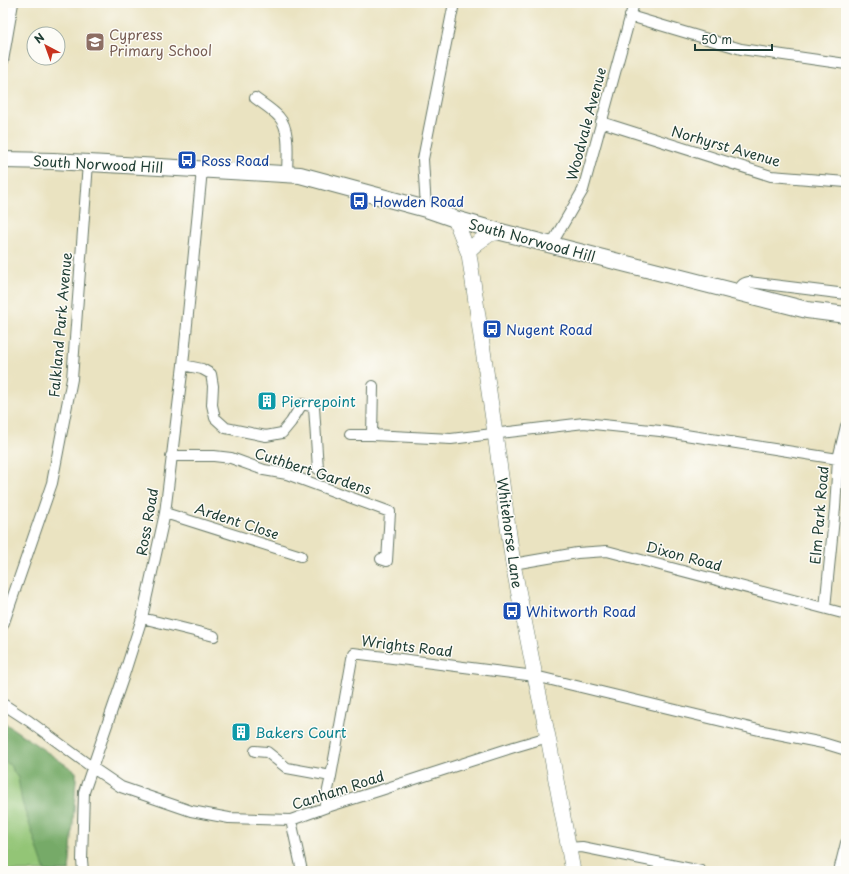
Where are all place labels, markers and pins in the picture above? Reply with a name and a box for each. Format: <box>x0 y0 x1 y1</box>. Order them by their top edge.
place label: Cypress Primary School <box>109 24 212 61</box>
school or university icon: Cypress Primary School <box>84 31 106 53</box>
bus stop icon: Ross Road <box>176 149 198 171</box>
place label: Ross Road <box>201 150 269 171</box>
bus stop icon: Howden Road <box>348 190 370 212</box>
place label: Howden Road <box>373 191 464 212</box>
bus stop icon: Nugent Road <box>481 318 503 340</box>
place label: Nugent Road <box>506 319 593 340</box>
building icon: Pierrepoint <box>256 390 278 412</box>
place label: Pierrepoint <box>281 391 356 412</box>
bus stop icon: Whitworth Road <box>501 600 523 622</box>
place label: Whitworth Road <box>526 601 636 622</box>
building icon: Bakers Court <box>230 721 252 743</box>
place label: Bakers Court <box>255 722 347 743</box>

